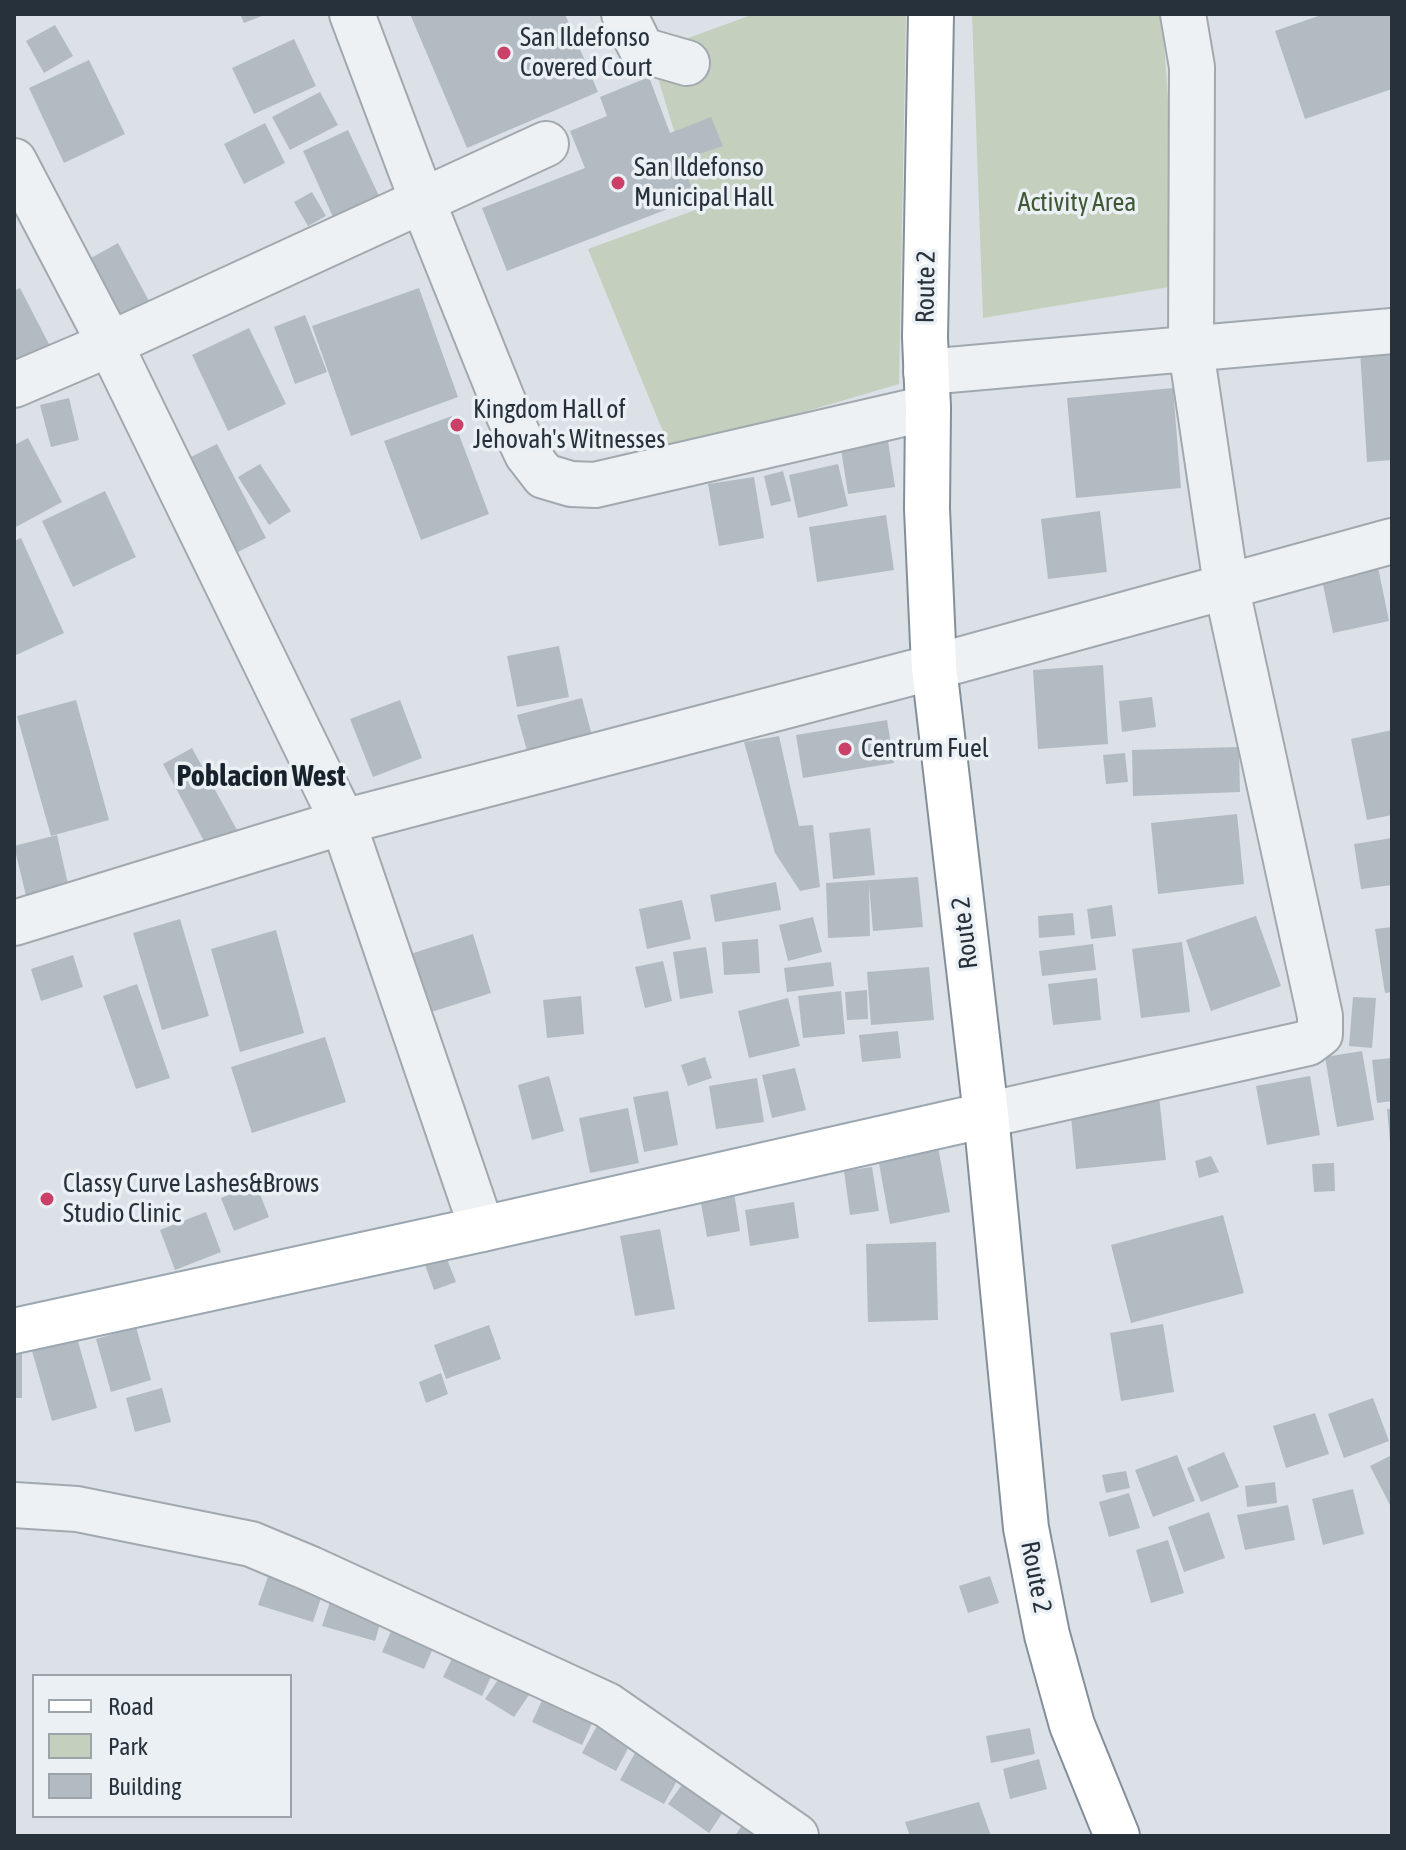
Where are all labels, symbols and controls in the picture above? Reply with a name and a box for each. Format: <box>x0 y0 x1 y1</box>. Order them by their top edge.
place label: San Ildefonso Covered Court <box>520 22 653 84</box>
marker: San Ildefonso Covered Court <box>495 44 513 62</box>
place label: San Ildefonso Municipal Hall <box>634 152 774 214</box>
marker: San Ildefonso Municipal Hall <box>609 174 627 192</box>
park label: Activity Area <box>1018 187 1136 219</box>
street label: Route 2 <box>910 250 942 324</box>
place label: Kingdom Hall of Jehovah's Witnesses <box>473 394 665 456</box>
marker: Kingdom Hall of Jehovah's Witnesses <box>448 416 466 434</box>
place label: Centrum Fuel <box>861 733 989 765</box>
marker: Centrum Fuel <box>836 740 854 758</box>
district label: Poblacion West <box>176 759 346 795</box>
street label: Route 2 <box>945 895 985 971</box>
place label: Classy Curve Lashes&Brows Studio Clinic <box>63 1168 319 1230</box>
marker: Classy Curve Lashes&Brows Studio Clinic <box>38 1190 56 1208</box>
street label: Route 2 <box>1014 1538 1058 1616</box>
legend <box>32 1674 292 1818</box>
text: Road <box>108 1693 154 1720</box>
text: Park <box>108 1733 148 1760</box>
text: Building <box>108 1773 181 1800</box>

